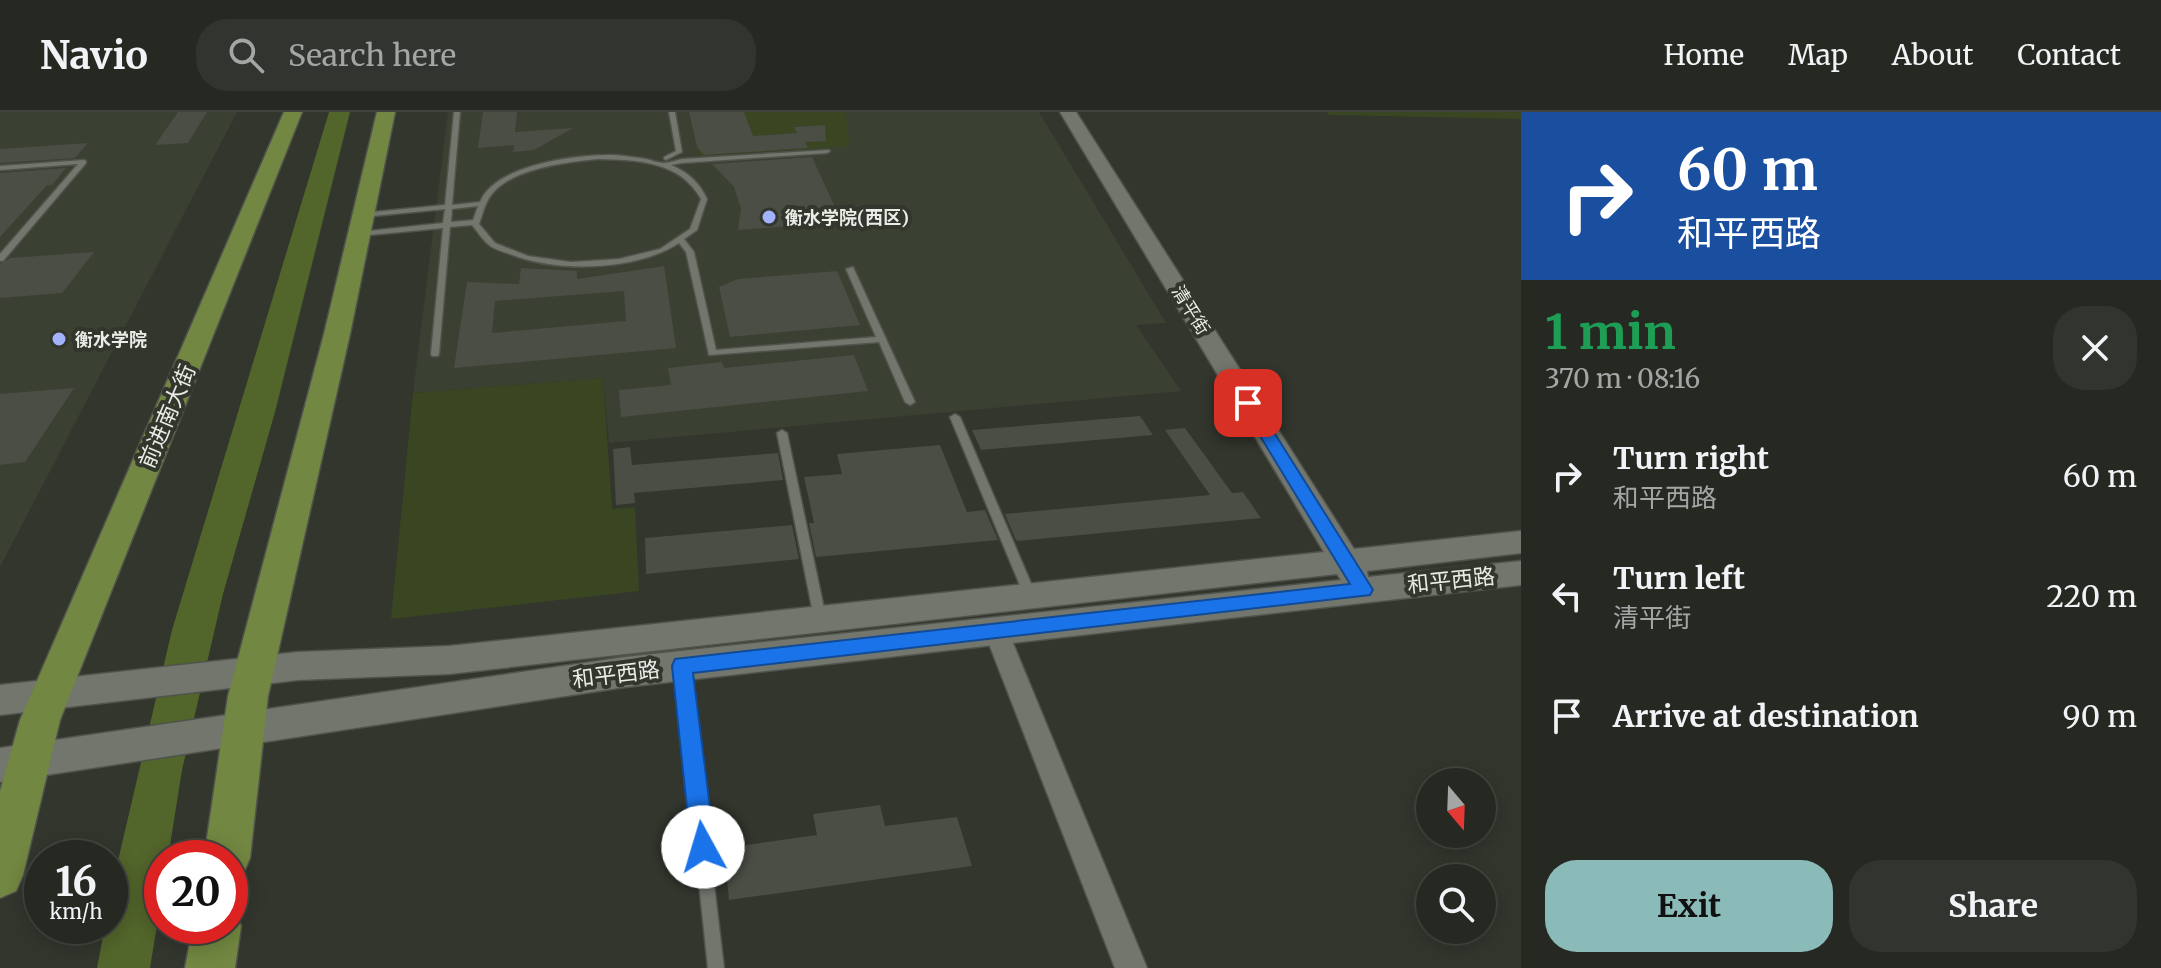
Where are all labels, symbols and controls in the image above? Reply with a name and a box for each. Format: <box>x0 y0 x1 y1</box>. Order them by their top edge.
search box <box>196 19 756 91</box>
text: Navio <box>40 32 148 79</box>
icon: search <box>224 33 268 77</box>
text: Search here <box>288 36 456 74</box>
text: Home <box>1663 37 1744 73</box>
text: Map <box>1788 37 1848 73</box>
text: About <box>1892 37 1973 73</box>
text: Contact <box>2017 37 2121 73</box>
text: 60 m <box>1677 135 1818 205</box>
icon: right <box>1545 144 1649 248</box>
place label: 衡水学院(西区) <box>785 206 909 229</box>
marker: 衡水学院(西区) <box>760 208 778 226</box>
text: 和平西路 <box>1677 211 1821 256</box>
street label: 清平街 <box>1167 281 1215 339</box>
text: 1 min <box>1545 302 1676 362</box>
button: close <box>2053 306 2137 390</box>
place label: 衡水学院 <box>75 328 147 351</box>
marker: 衡水学院 <box>50 330 68 348</box>
street label: 前进南大街 <box>133 360 201 472</box>
text: 370 m · 08:16 <box>1545 362 1700 395</box>
pin <box>1214 369 1282 437</box>
icon: arrive <box>1226 381 1270 425</box>
text: Turn right <box>1613 439 1769 477</box>
icon: right <box>1545 454 1589 498</box>
text: 60 m <box>2063 457 2137 495</box>
text: 和平西路 <box>1613 481 1717 514</box>
text: Turn left <box>1613 559 1745 597</box>
street label: 和平西路 <box>1406 561 1496 599</box>
icon: left <box>1545 574 1589 618</box>
text: 220 m <box>2046 577 2137 615</box>
text: 清平街 <box>1613 601 1691 634</box>
street label: 和平西路 <box>571 655 661 693</box>
icon: arrive <box>1545 694 1589 738</box>
text: Arrive at destination <box>1613 697 1919 735</box>
text: 90 m <box>2063 697 2137 735</box>
north arrow <box>1416 768 1496 848</box>
map controls <box>1416 768 1496 944</box>
position arrow <box>661 805 745 889</box>
speed limit sign: 20 <box>144 840 248 944</box>
text: 16 <box>55 857 97 907</box>
button: Exit <box>1545 860 1833 952</box>
button: Share <box>1849 860 2137 952</box>
button: search <box>1416 864 1496 944</box>
text: km/h <box>50 899 102 924</box>

